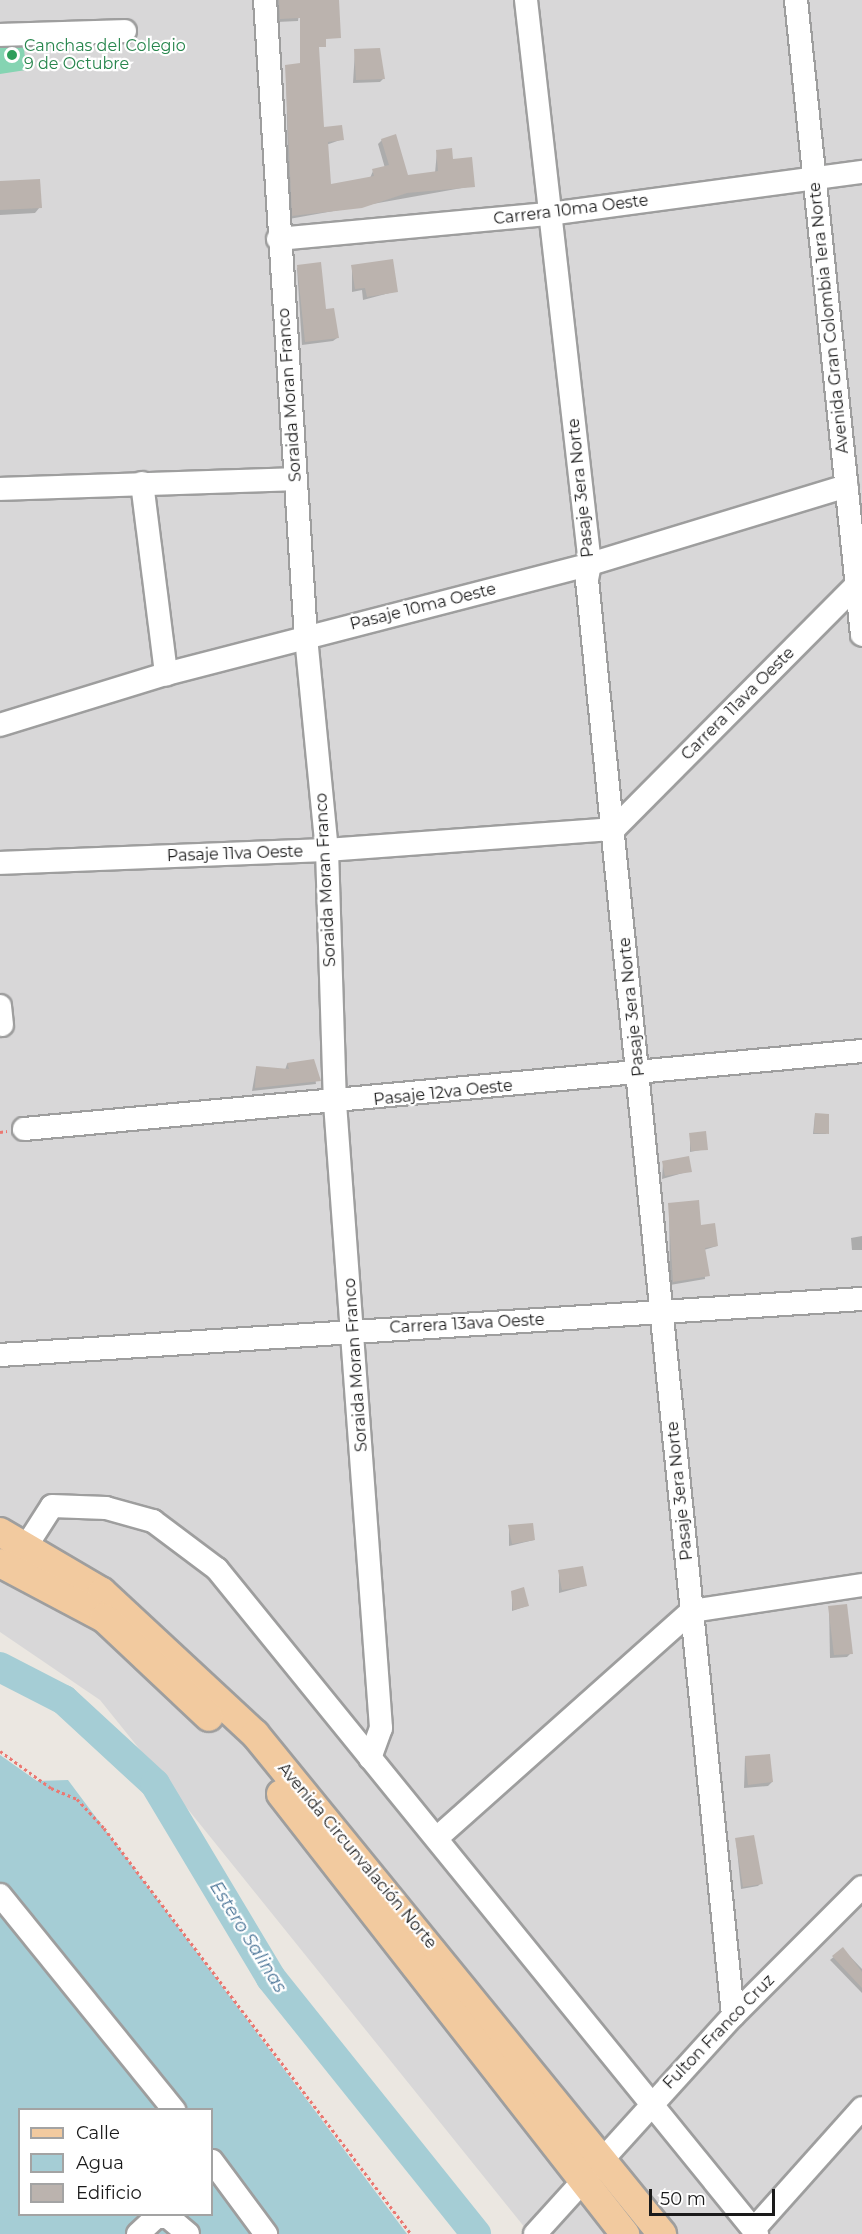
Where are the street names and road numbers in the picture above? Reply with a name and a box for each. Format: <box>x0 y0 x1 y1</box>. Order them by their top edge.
street label: Avenida Gran Colombia 1era Norte <box>805 181 853 455</box>
street label: Carrera 10ma Oeste <box>492 191 650 229</box>
street label: Soraida Moran Franco <box>274 307 306 483</box>
street label: Pasaje 3era Norte <box>564 417 598 559</box>
street label: Pasaje 10ma Oeste <box>348 580 498 634</box>
street label: Carrera 11ava Oeste <box>678 644 798 764</box>
street label: Soraida Moran Franco <box>312 792 340 968</box>
street label: Pasaje 11va Oeste <box>166 842 304 866</box>
street label: Pasaje 3era Norte <box>615 936 649 1078</box>
street label: Pasaje 12va Oeste <box>372 1076 514 1110</box>
street label: Soraida Moran Franco <box>340 1277 372 1453</box>
street label: Carrera 13ava Oeste <box>389 1310 545 1338</box>
street label: Pasaje 3era Norte <box>663 1420 697 1562</box>
street label: Avenida Circunvalación Norte <box>274 1759 440 1953</box>
street label: Fulton Franco Cruz <box>659 1971 779 2093</box>

